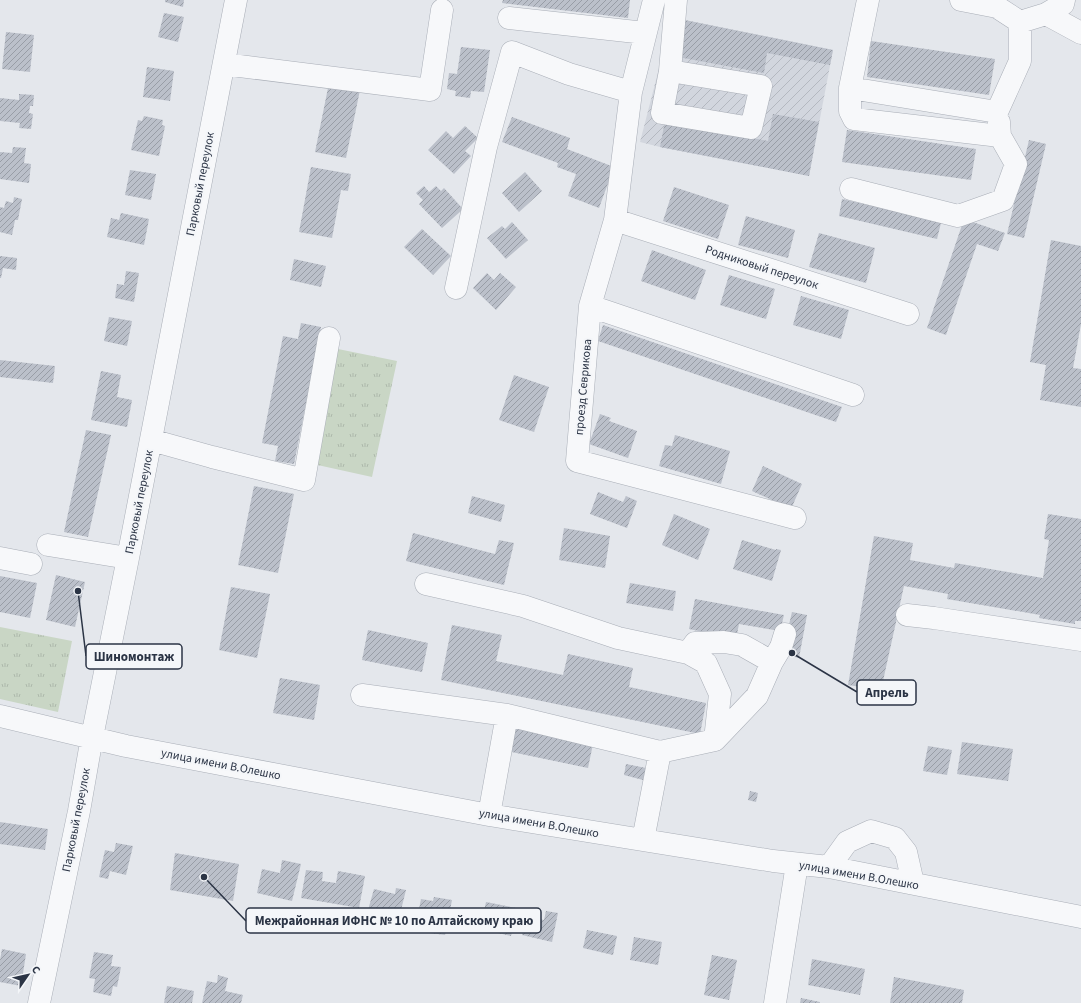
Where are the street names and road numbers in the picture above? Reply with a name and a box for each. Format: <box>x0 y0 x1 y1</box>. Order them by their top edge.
street label: Парковый переулок <box>182 131 219 238</box>
street label: Родниковый переулок <box>703 241 821 294</box>
street label: проезд Севрикова <box>571 338 596 436</box>
street label: Парковый переулок <box>121 449 158 556</box>
street label: улица имени В.Олешко <box>160 745 282 784</box>
street label: Парковый переулок <box>58 767 95 874</box>
street label: улица имени В.Олешко <box>478 805 600 842</box>
street label: улица имени В.Олешко <box>798 857 920 894</box>

